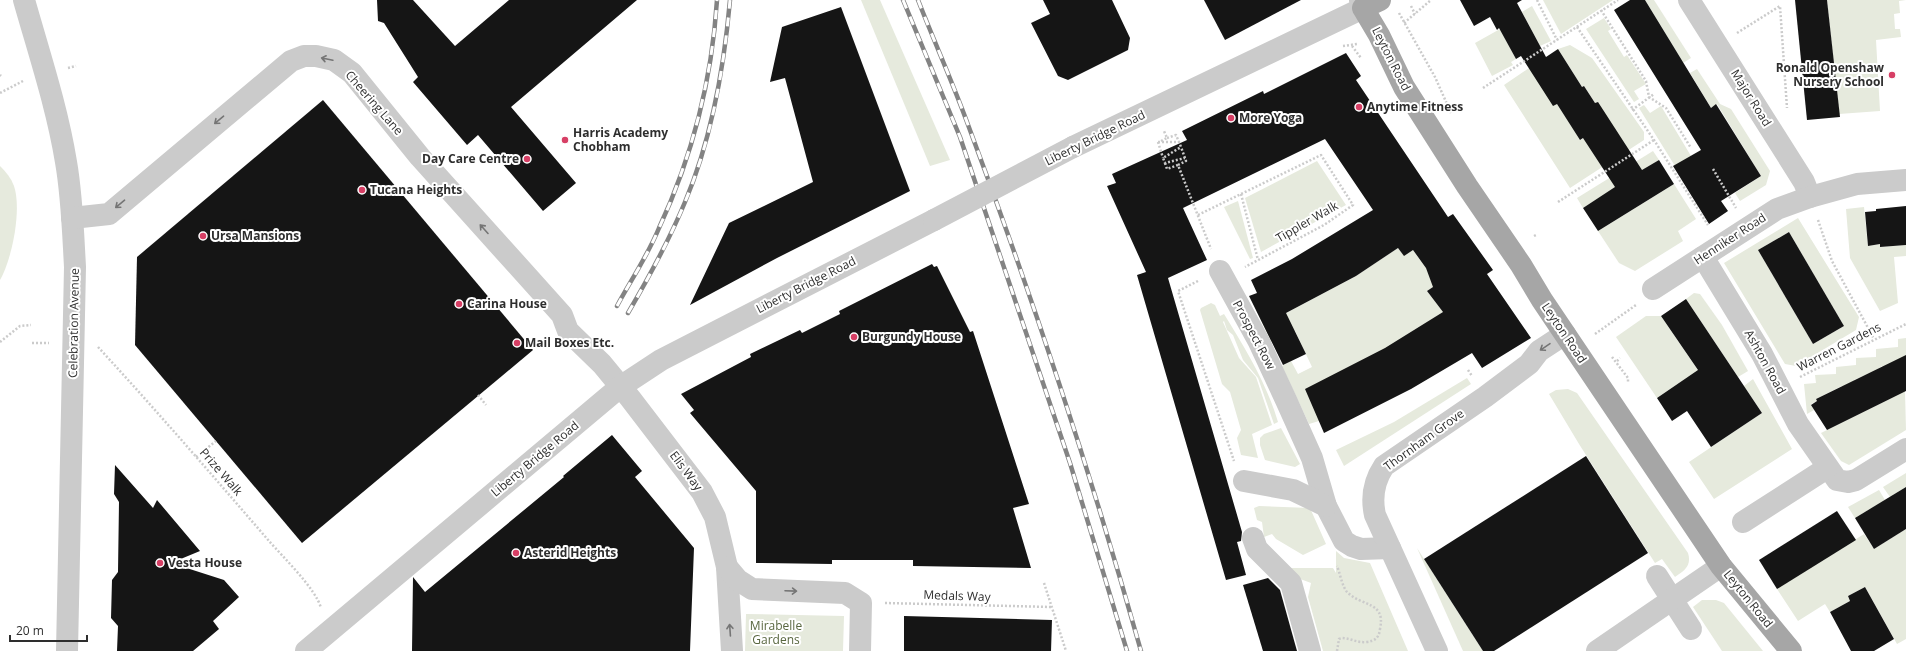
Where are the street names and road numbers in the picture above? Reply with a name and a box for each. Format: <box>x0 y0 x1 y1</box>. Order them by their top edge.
street label: Leyton Road <box>1368 24 1415 94</box>
street label: Major Road <box>1727 66 1776 130</box>
street label: Cheering Lane <box>342 67 407 139</box>
street label: Liberty Bridge Road <box>1042 106 1148 169</box>
street label: Tippler Walk <box>1273 197 1342 246</box>
street label: Henniker Road <box>1690 209 1769 268</box>
street label: Liberty Bridge Road <box>753 252 859 317</box>
street label: Celebration Avenue <box>64 268 83 378</box>
street label: Prospect Row <box>1229 297 1280 373</box>
street label: Leyton Road <box>1538 299 1591 366</box>
street label: Warren Gardens <box>1794 318 1884 375</box>
street label: Ashton Road <box>1741 326 1790 397</box>
street label: Thornham Grove <box>1380 405 1467 474</box>
street label: Liberty Bridge Road <box>487 417 582 500</box>
street label: Prize Walk <box>196 444 247 500</box>
street label: Elis Way <box>666 447 707 495</box>
street label: Leyton Road <box>1720 566 1777 631</box>
street label: Medals Way <box>923 586 992 605</box>

